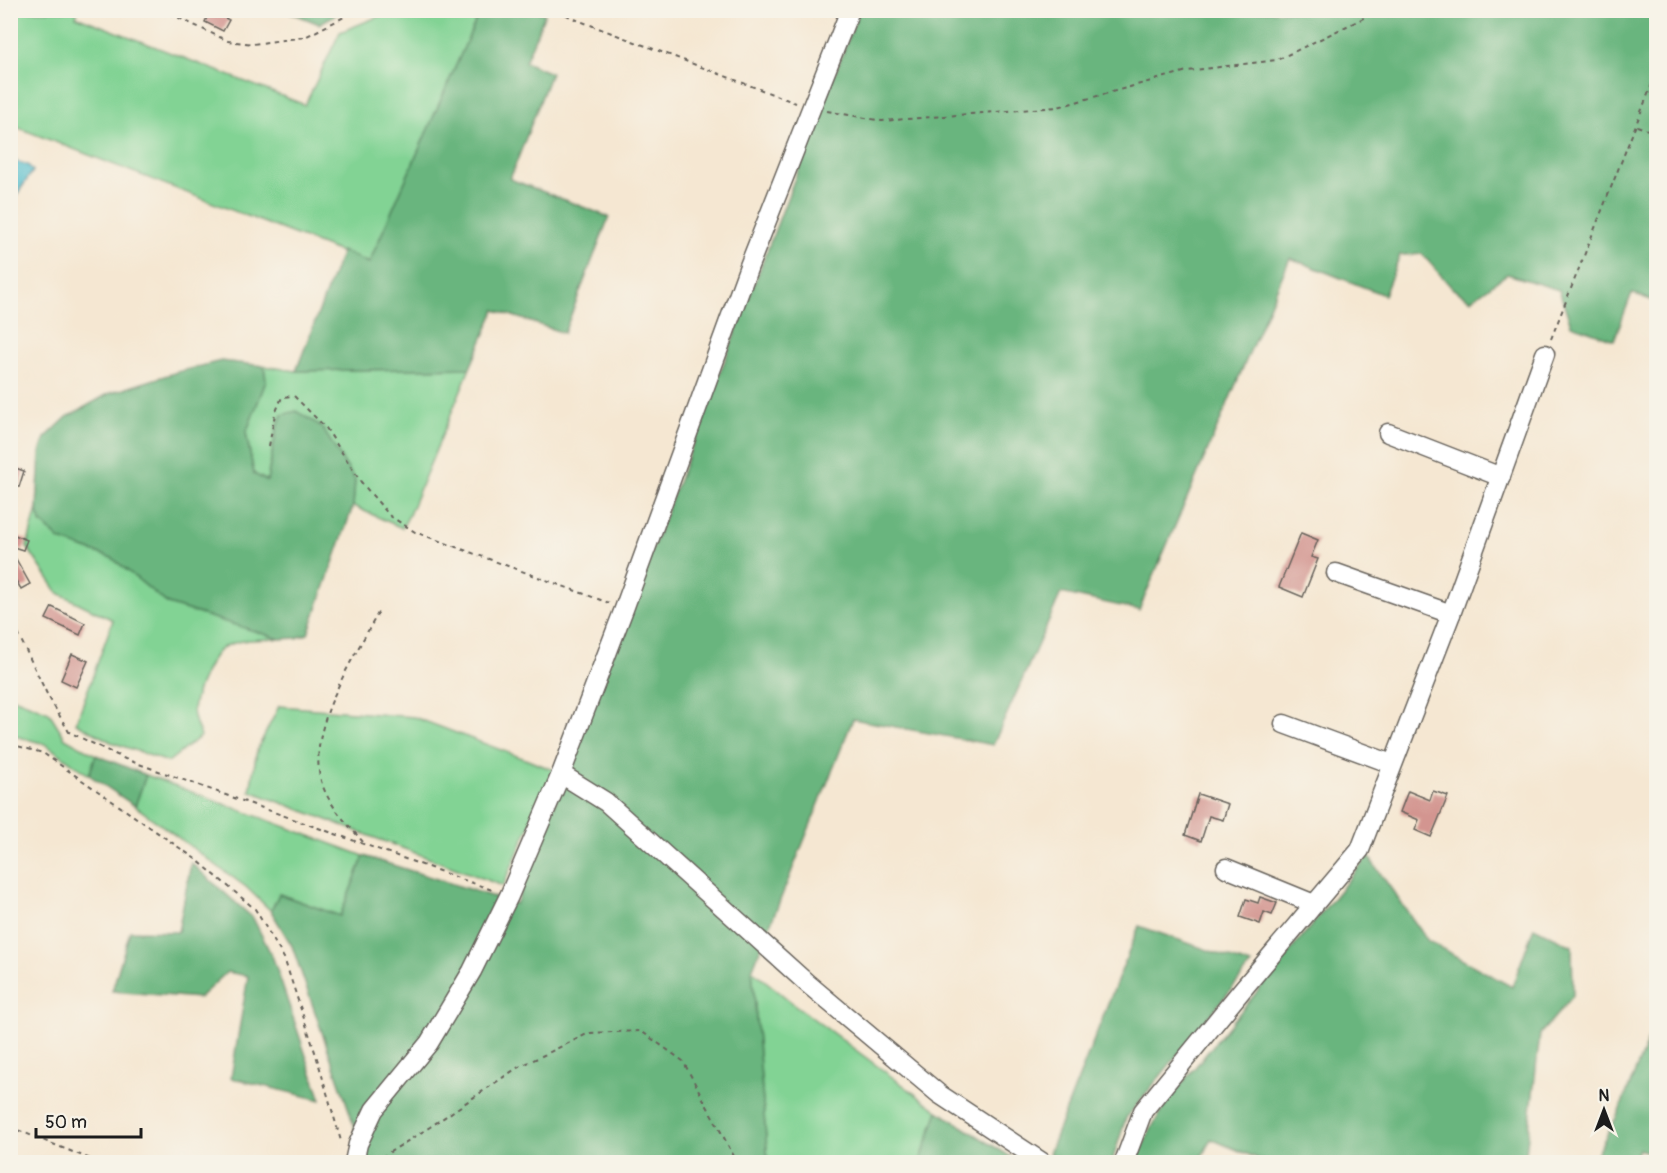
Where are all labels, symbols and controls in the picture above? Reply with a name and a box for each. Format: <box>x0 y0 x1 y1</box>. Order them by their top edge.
north arrow <box>1574 1080 1634 1140</box>
text: N <box>1599 1086 1610 1106</box>
scale bar <box>36 1101 141 1139</box>
text: 50 m <box>45 1111 87 1134</box>

